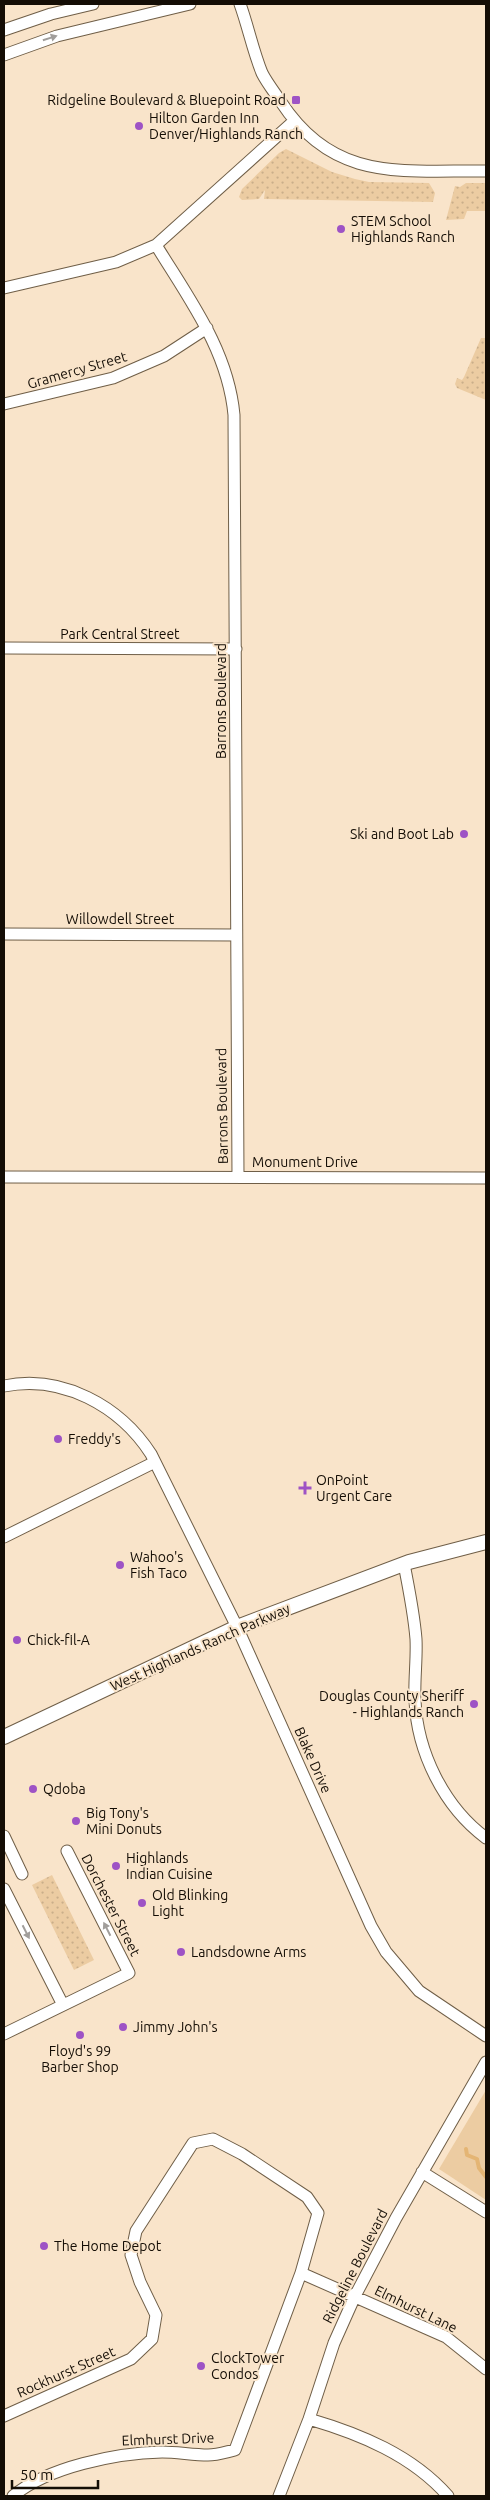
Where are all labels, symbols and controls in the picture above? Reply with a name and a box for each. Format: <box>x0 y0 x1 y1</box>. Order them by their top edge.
one-way arrow <box>42 34 57 42</box>
place label: Ridgeline Boulevard & Bluepoint Road <box>47 92 286 108</box>
marker: Ridgeline Boulevard & Bluepoint Road <box>290 94 302 106</box>
place label: Hilton Garden Inn Denver/Highlands Ranch <box>149 110 303 142</box>
marker: Hilton Garden Inn Denver/Highlands Ranch <box>133 120 145 132</box>
place label: STEM School Highlands Ranch <box>351 213 455 245</box>
marker: STEM School Highlands Ranch <box>335 223 347 235</box>
street label: Gramercy Street <box>25 348 129 392</box>
street label: Park Central Street <box>60 626 180 642</box>
street label: Barrons Boulevard <box>213 643 229 759</box>
place label: Ski and Boot Lab <box>350 826 454 842</box>
marker: Ski and Boot Lab <box>458 828 470 840</box>
street label: Willowdell Street <box>66 911 175 927</box>
street label: Barrons Boulevard <box>213 1048 231 1164</box>
street label: Monument Drive <box>252 1154 358 1170</box>
place label: Freddy's <box>68 1431 121 1447</box>
marker: Freddy's <box>52 1433 64 1445</box>
place label: OnPoint Urgent Care <box>316 1472 392 1504</box>
marker: OnPoint Urgent Care <box>298 1481 312 1495</box>
place label: Wahoo's Fish Taco <box>130 1549 187 1581</box>
marker: Wahoo's Fish Taco <box>114 1559 126 1571</box>
street label: West Highlands Ranch Parkway <box>108 1600 293 1694</box>
place label: Chick-fil-A <box>27 1632 90 1648</box>
marker: Chick-fil-A <box>11 1634 23 1646</box>
place label: Douglas County Sheriff - Highlands Ranch <box>319 1688 464 1720</box>
marker: Douglas County Sheriff - Highlands Ranch <box>468 1698 480 1710</box>
street label: Blake Drive <box>291 1724 335 1796</box>
place label: Qdoba <box>43 1781 86 1797</box>
marker: Qdoba <box>27 1783 39 1795</box>
place label: Big Tony's Mini Donuts <box>86 1805 162 1837</box>
marker: Big Tony's Mini Donuts <box>70 1815 82 1827</box>
place label: Highlands Indian Cuisine <box>126 1850 213 1882</box>
street label: Dorchester Street <box>78 1851 144 1959</box>
marker: Highlands Indian Cuisine <box>110 1860 122 1872</box>
place label: Old Blinking Light <box>152 1887 228 1919</box>
marker: Old Blinking Light <box>136 1897 148 1909</box>
one-way arrow <box>103 1922 111 1937</box>
one-way arrow <box>22 1925 30 1939</box>
place label: Landsdowne Arms <box>191 1944 306 1960</box>
marker: Landsdowne Arms <box>175 1946 187 1958</box>
place label: Jimmy John's <box>133 2019 218 2035</box>
marker: Jimmy John's <box>117 2021 129 2033</box>
marker: Floyd's 99 Barber Shop <box>74 2029 86 2041</box>
place label: Floyd's 99 Barber Shop <box>41 2043 119 2075</box>
street label: Ridgeline Boulevard <box>319 2206 391 2326</box>
place label: The Home Depot <box>54 2238 162 2254</box>
marker: The Home Depot <box>38 2240 50 2252</box>
street label: Elmhurst Lane <box>372 2282 460 2336</box>
street label: Rockhurst Street <box>14 2343 118 2401</box>
place label: ClockTower Condos <box>211 2350 285 2382</box>
marker: ClockTower Condos <box>195 2360 207 2372</box>
street label: Elmhurst Drive <box>121 2429 215 2449</box>
scale bar <box>12 2458 99 2490</box>
text: 50 m <box>20 2466 53 2483</box>

